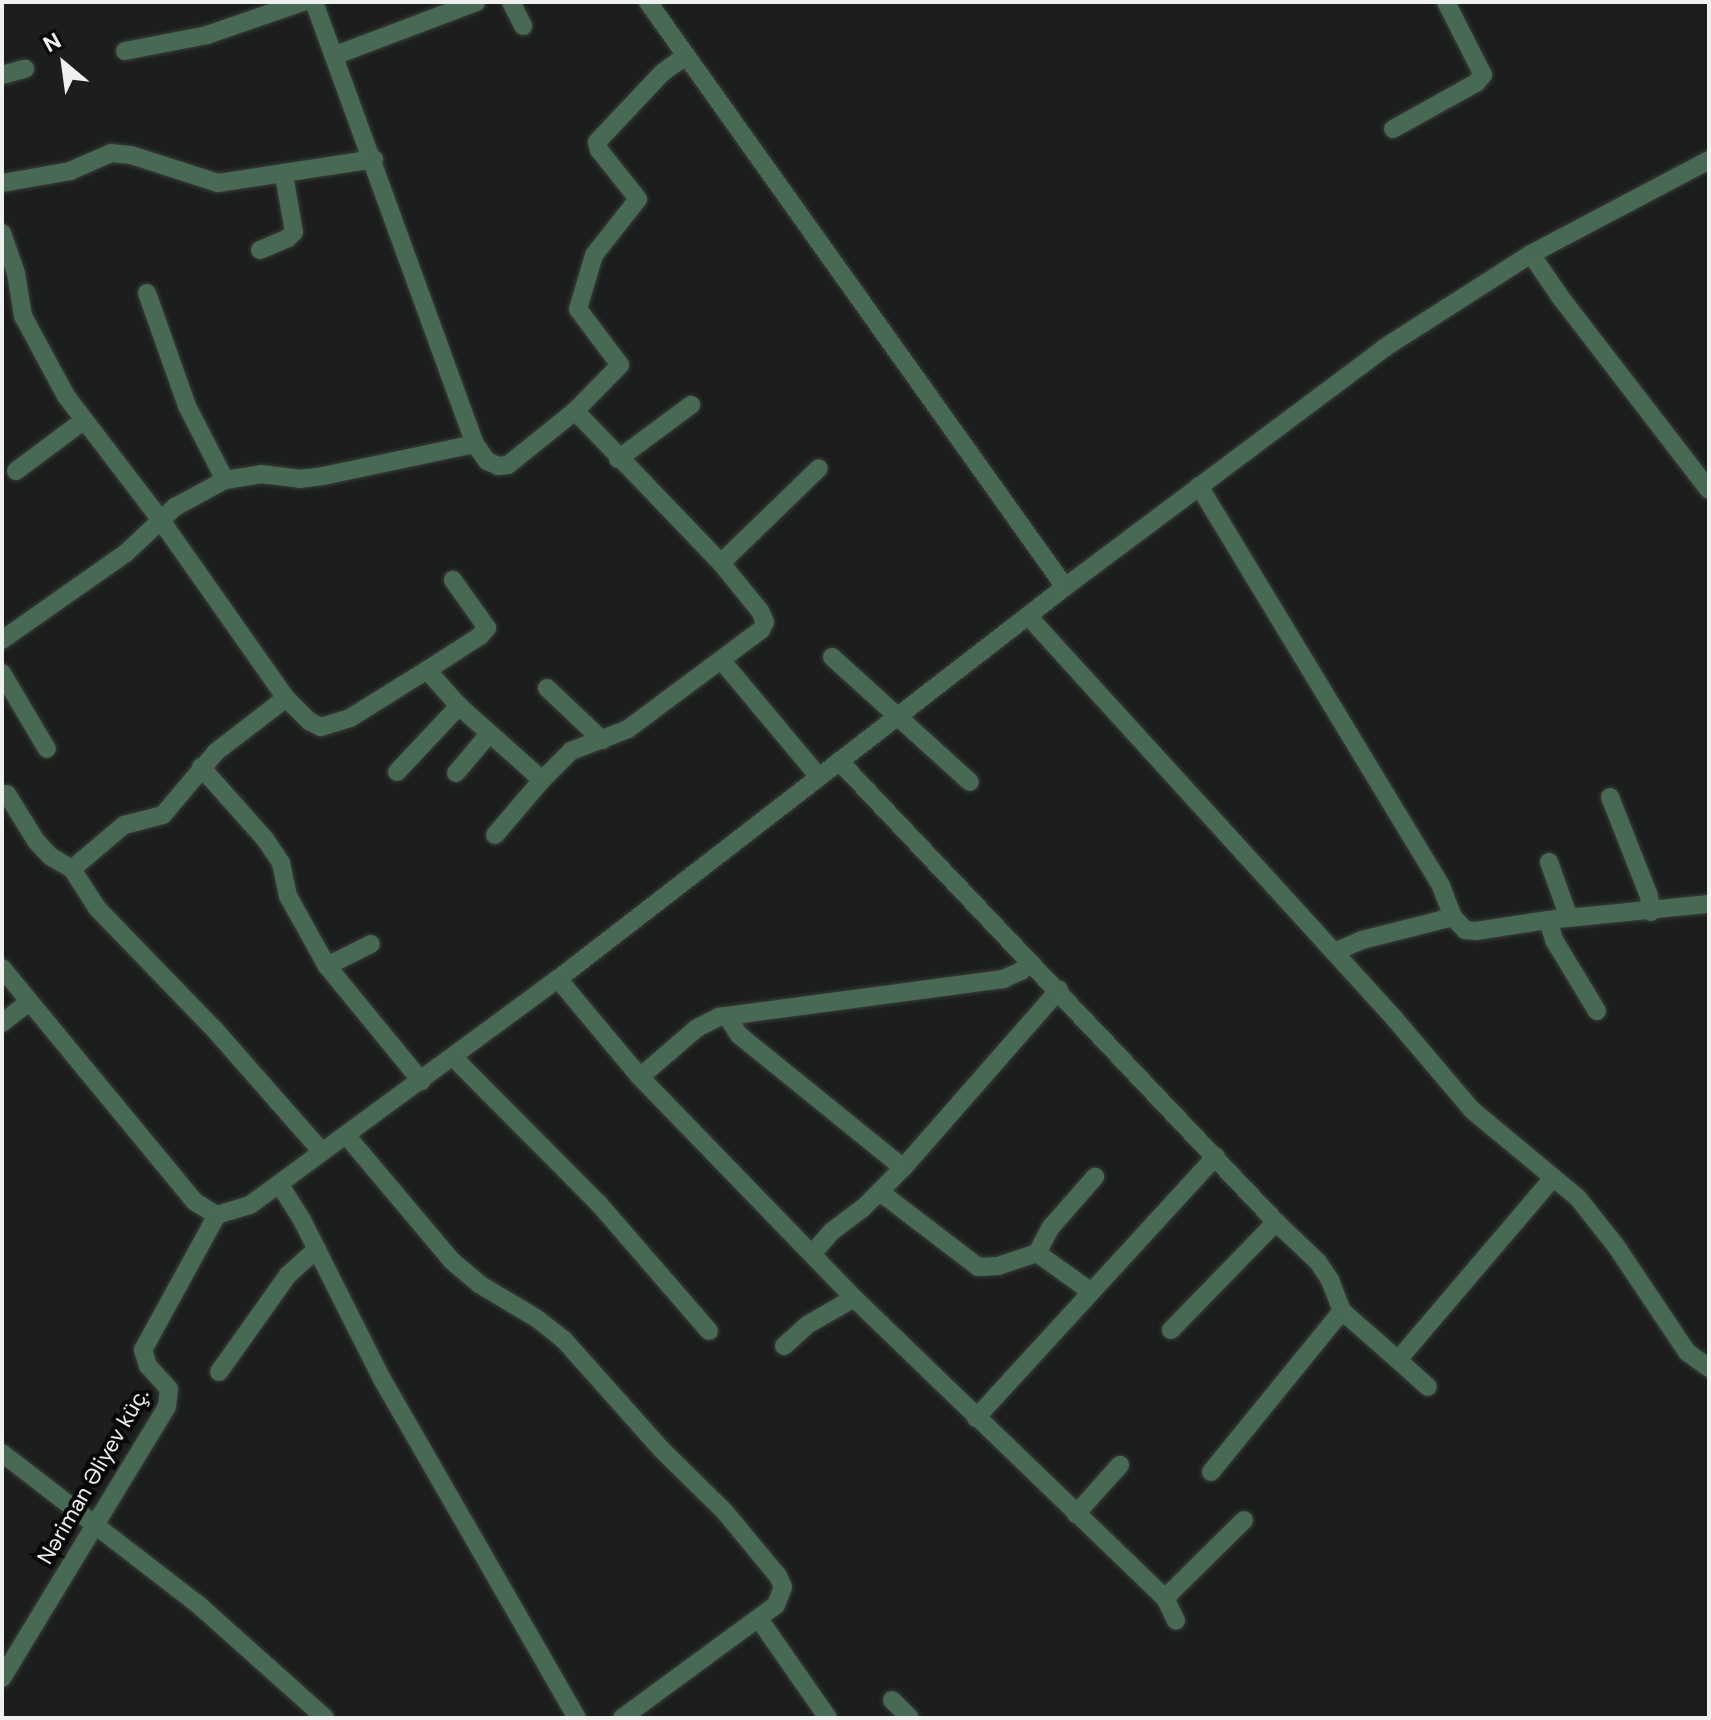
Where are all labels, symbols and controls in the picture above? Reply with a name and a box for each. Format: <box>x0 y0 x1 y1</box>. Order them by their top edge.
north arrow <box>24 24 104 104</box>
text: N <box>38 26 66 59</box>
street label: Nəriman Əliyev küç. <box>32 1383 154 1569</box>

